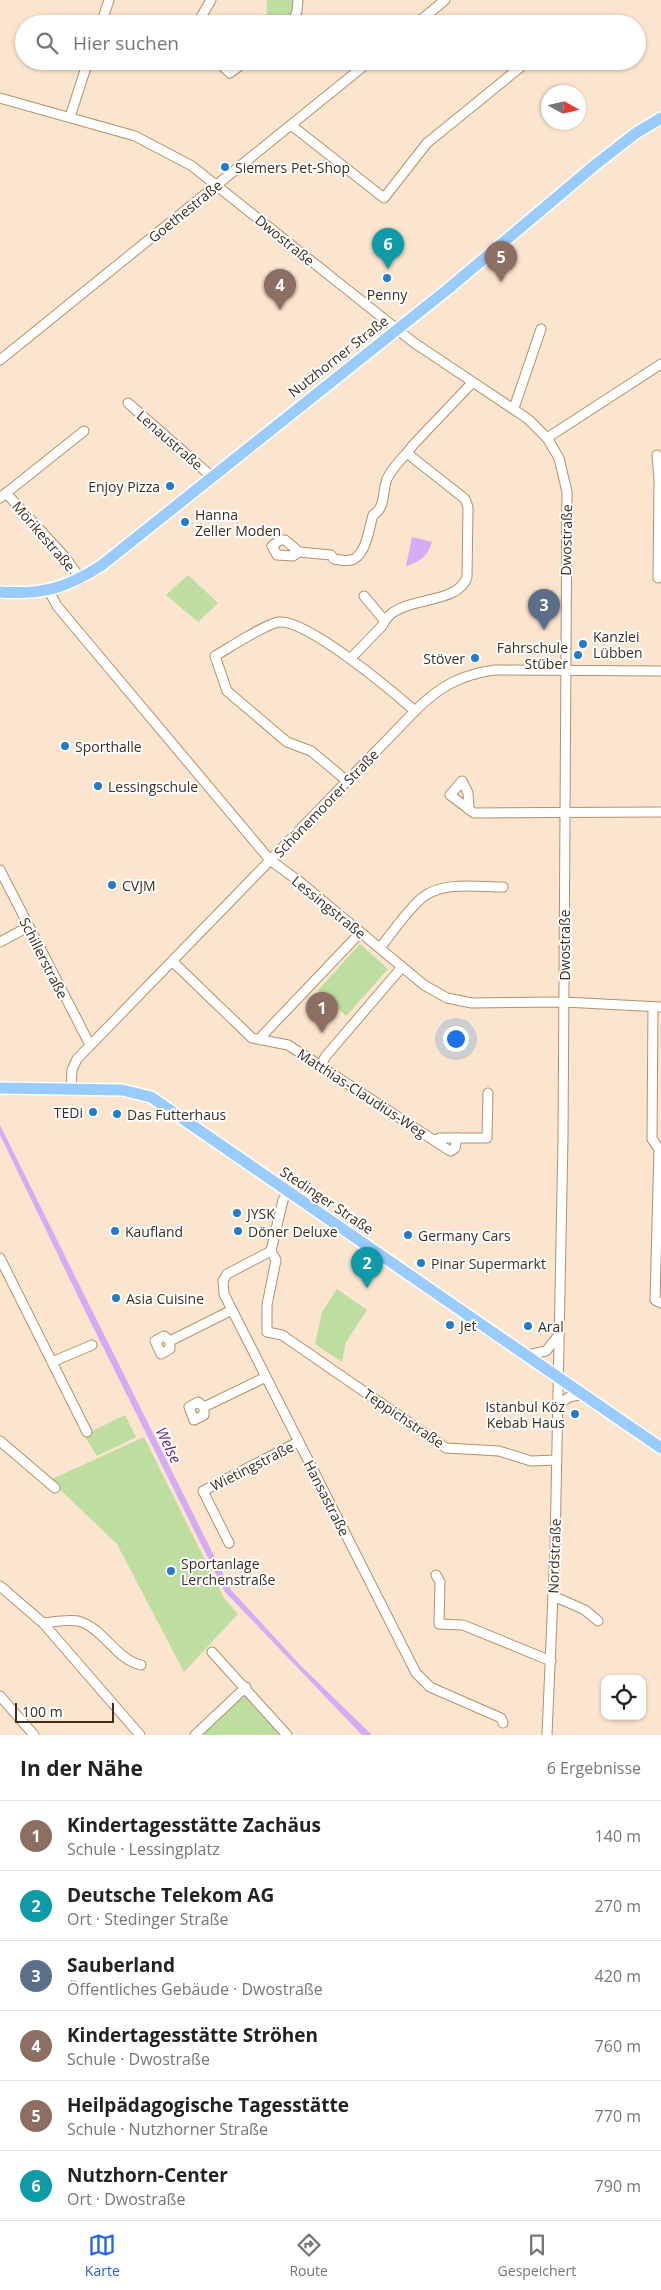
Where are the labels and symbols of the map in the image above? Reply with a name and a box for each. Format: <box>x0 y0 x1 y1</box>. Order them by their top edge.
north arrow <box>541 85 586 130</box>
place label: Siemers Pet-Shop <box>235 158 350 177</box>
marker: Siemers Pet-Shop <box>219 161 231 173</box>
street label: Goethestraße <box>144 175 226 247</box>
street label: Dwostraße <box>251 210 319 270</box>
pin: 6 <box>372 228 404 269</box>
pin: 5 <box>485 241 517 282</box>
pin: 4 <box>264 269 296 310</box>
marker: Penny <box>381 272 393 284</box>
place label: Penny <box>367 285 408 304</box>
street label: Nutzhorner Straße <box>284 311 392 401</box>
street label: Lenaustraße <box>133 406 207 474</box>
place label: Enjoy Pizza <box>88 477 160 496</box>
marker: Enjoy Pizza <box>164 480 176 492</box>
street label: Mörikestraße <box>8 497 80 575</box>
street label: Dwostraße <box>556 504 576 576</box>
place label: Hanna Zeller Moden <box>195 505 281 540</box>
marker: Hanna Zeller Moden <box>179 516 191 528</box>
pin: 3 <box>528 589 560 630</box>
place label: Kanzlei Lübben <box>593 627 642 662</box>
place label: Fahrschule Stüber <box>497 638 568 673</box>
marker: Kanzlei Lübben <box>577 638 589 650</box>
place label: Stöver <box>423 649 465 668</box>
marker: Fahrschule Stüber <box>572 649 584 661</box>
marker: Stöver <box>469 652 481 664</box>
place label: Sporthalle <box>75 737 142 756</box>
marker: Sporthalle <box>59 740 71 752</box>
street label: Schönemoorer Straße <box>269 745 383 861</box>
place label: Lessingschule <box>108 777 198 796</box>
marker: Lessingschule <box>92 780 104 792</box>
street label: Lessingstraße <box>288 871 370 943</box>
place label: CVJM <box>122 876 156 895</box>
marker: CVJM <box>106 879 118 891</box>
street label: Dwostraße <box>555 909 574 981</box>
street label: Schillerstraße <box>15 914 73 1002</box>
pin: 1 <box>306 992 338 1033</box>
your location <box>443 1026 469 1052</box>
street label: Matthias-Claudius-Weg <box>294 1044 431 1142</box>
place label: TEDi <box>54 1103 83 1122</box>
place label: Das Futterhaus <box>127 1105 227 1124</box>
marker: TEDi <box>87 1106 99 1118</box>
marker: Das Futterhaus <box>111 1108 123 1120</box>
street label: Stedinger Straße <box>277 1162 378 1238</box>
place label: JYSK <box>245 1204 275 1223</box>
marker: JYSK <box>231 1207 243 1219</box>
place label: Kaufland <box>125 1222 183 1241</box>
place label: Döner Deluxe <box>248 1222 338 1241</box>
marker: Kaufland <box>109 1225 121 1237</box>
marker: Döner Deluxe <box>232 1225 244 1237</box>
place label: Germany Cars <box>418 1226 511 1245</box>
marker: Germany Cars <box>402 1229 414 1241</box>
pin: 2 <box>351 1247 383 1288</box>
place label: Pinar Supermarkt <box>431 1254 546 1273</box>
marker: Pinar Supermarkt <box>415 1257 427 1269</box>
place label: Asia Cuisine <box>126 1289 204 1308</box>
marker: Asia Cuisine <box>110 1292 122 1304</box>
place label: Jet <box>458 1316 477 1335</box>
place label: Aral <box>538 1317 564 1336</box>
marker: Jet <box>444 1319 456 1331</box>
marker: Aral <box>522 1320 534 1332</box>
street label: Teppichstraße <box>360 1384 448 1452</box>
place label: Istanbul Köz Kebab Haus <box>485 1397 565 1432</box>
marker: Istanbul Köz Kebab Haus <box>569 1408 581 1420</box>
water label: Welse <box>152 1424 187 1467</box>
street label: Wietingstraße <box>207 1437 297 1495</box>
street label: Hansastraße <box>300 1457 354 1539</box>
street label: Nordstraße <box>543 1518 565 1594</box>
place label: Sportanlage Lerchenstraße <box>181 1554 276 1589</box>
marker: Sportanlage Lerchenstraße <box>165 1565 177 1577</box>
scale bar <box>15 1700 114 1723</box>

